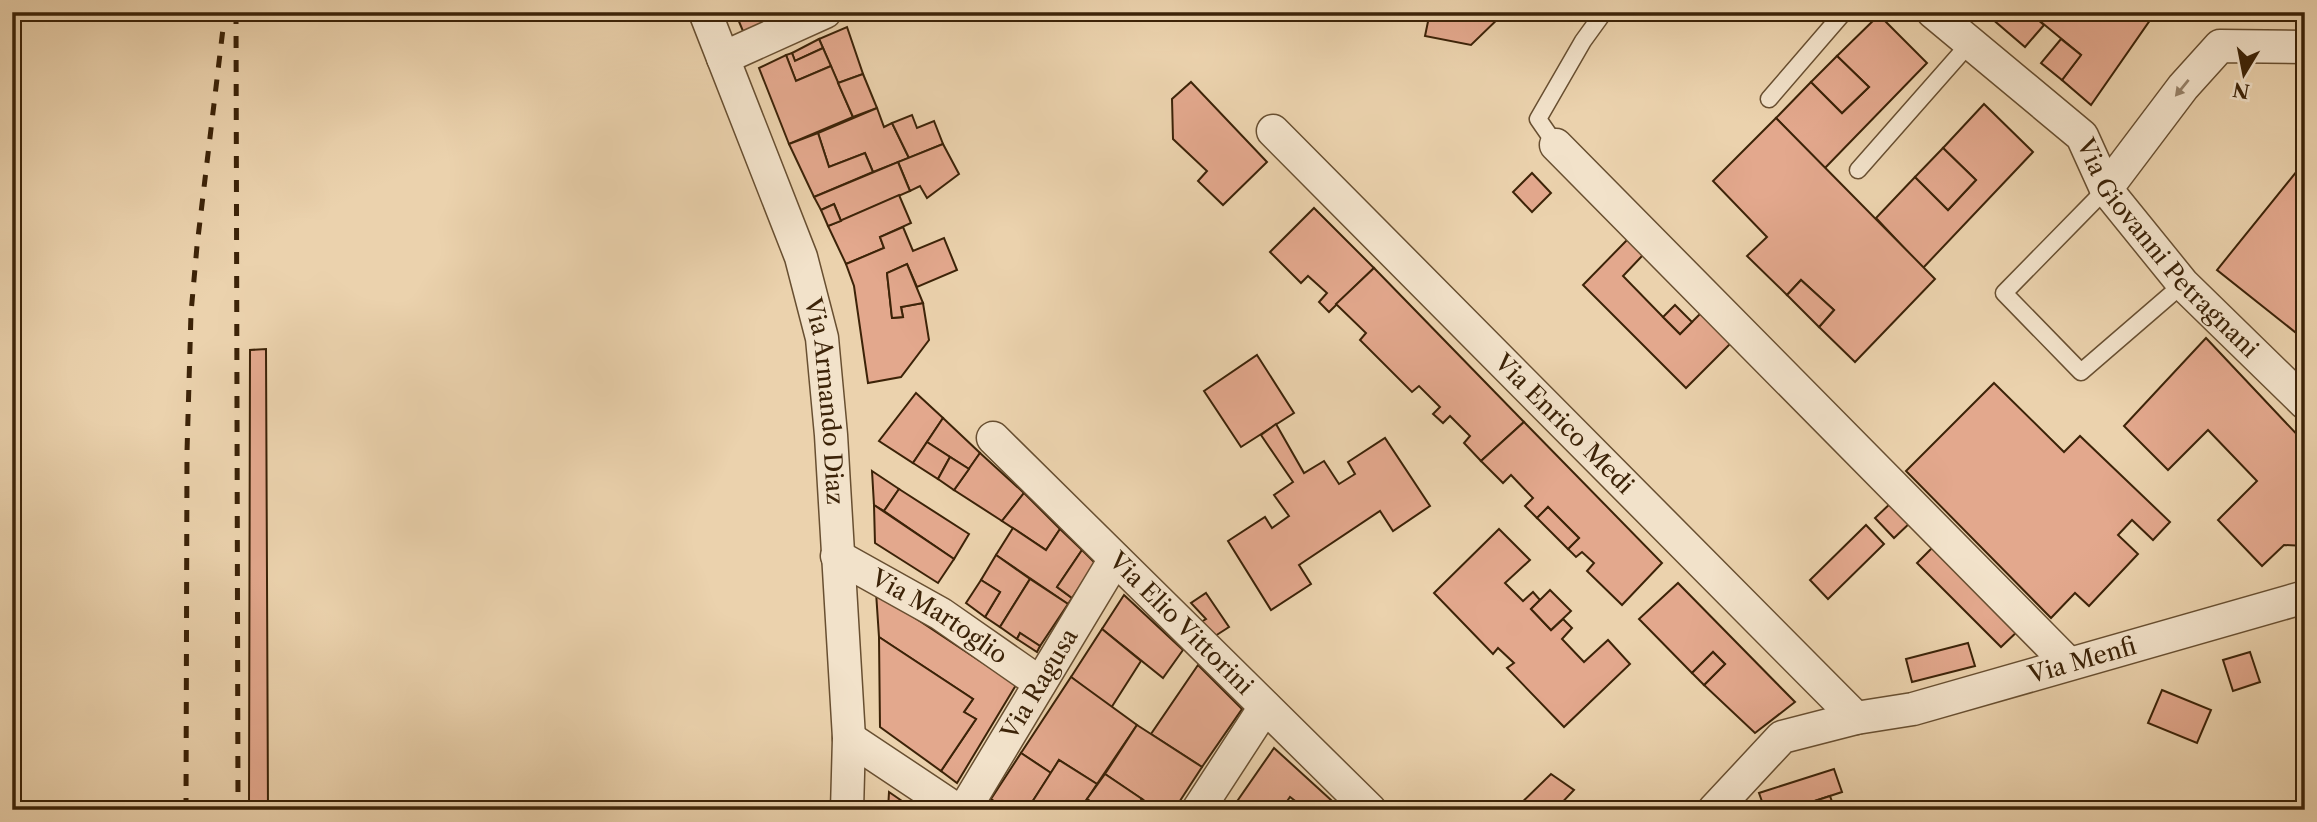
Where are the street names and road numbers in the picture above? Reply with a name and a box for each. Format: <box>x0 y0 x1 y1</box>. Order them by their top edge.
street label: Via Giovanni Petragnani <box>2071 133 2265 363</box>
street label: Via Armando Diaz <box>798 294 850 505</box>
street label: Via Enrico Medi <box>1488 347 1640 500</box>
street label: Via Elio Vittorini <box>1103 545 1259 700</box>
street label: Via Martoglio <box>865 563 1013 670</box>
street label: Via Ragusa <box>994 623 1084 745</box>
street label: Via Menfi <box>2024 631 2139 690</box>

